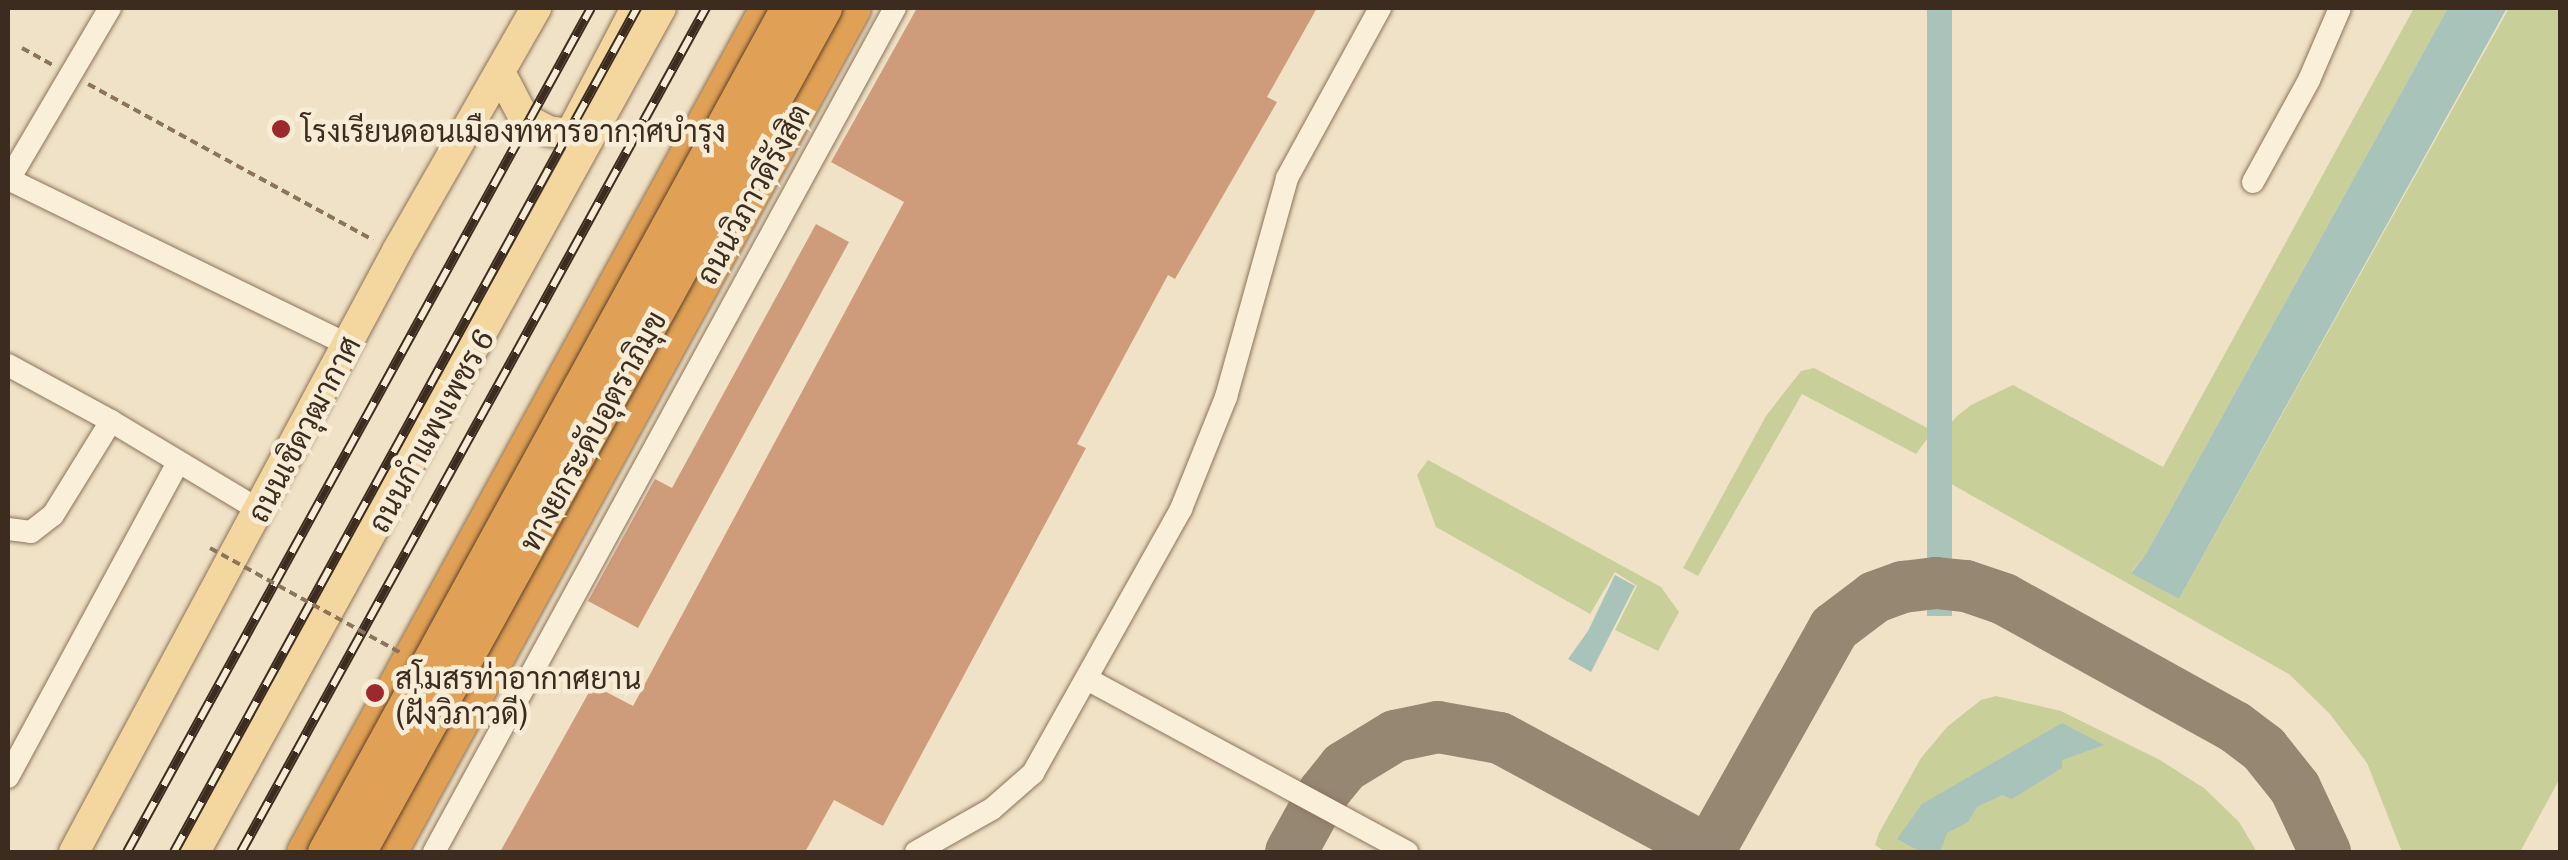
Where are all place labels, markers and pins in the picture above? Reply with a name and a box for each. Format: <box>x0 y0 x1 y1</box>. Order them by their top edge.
place label: โรงเรียนดอนเมืองทหารอากาศบำรุง <box>301 111 726 147</box>
marker: โรงเรียนดอนเมืองทหารอากาศบำรุง <box>270 118 292 140</box>
place label: สโมสรท่าอากาศยาน (ฝั่งวิภาวดี) <box>395 658 641 728</box>
marker: สโมสรท่าอากาศยาน (ฝั่งวิภาวดี) <box>364 682 386 704</box>

